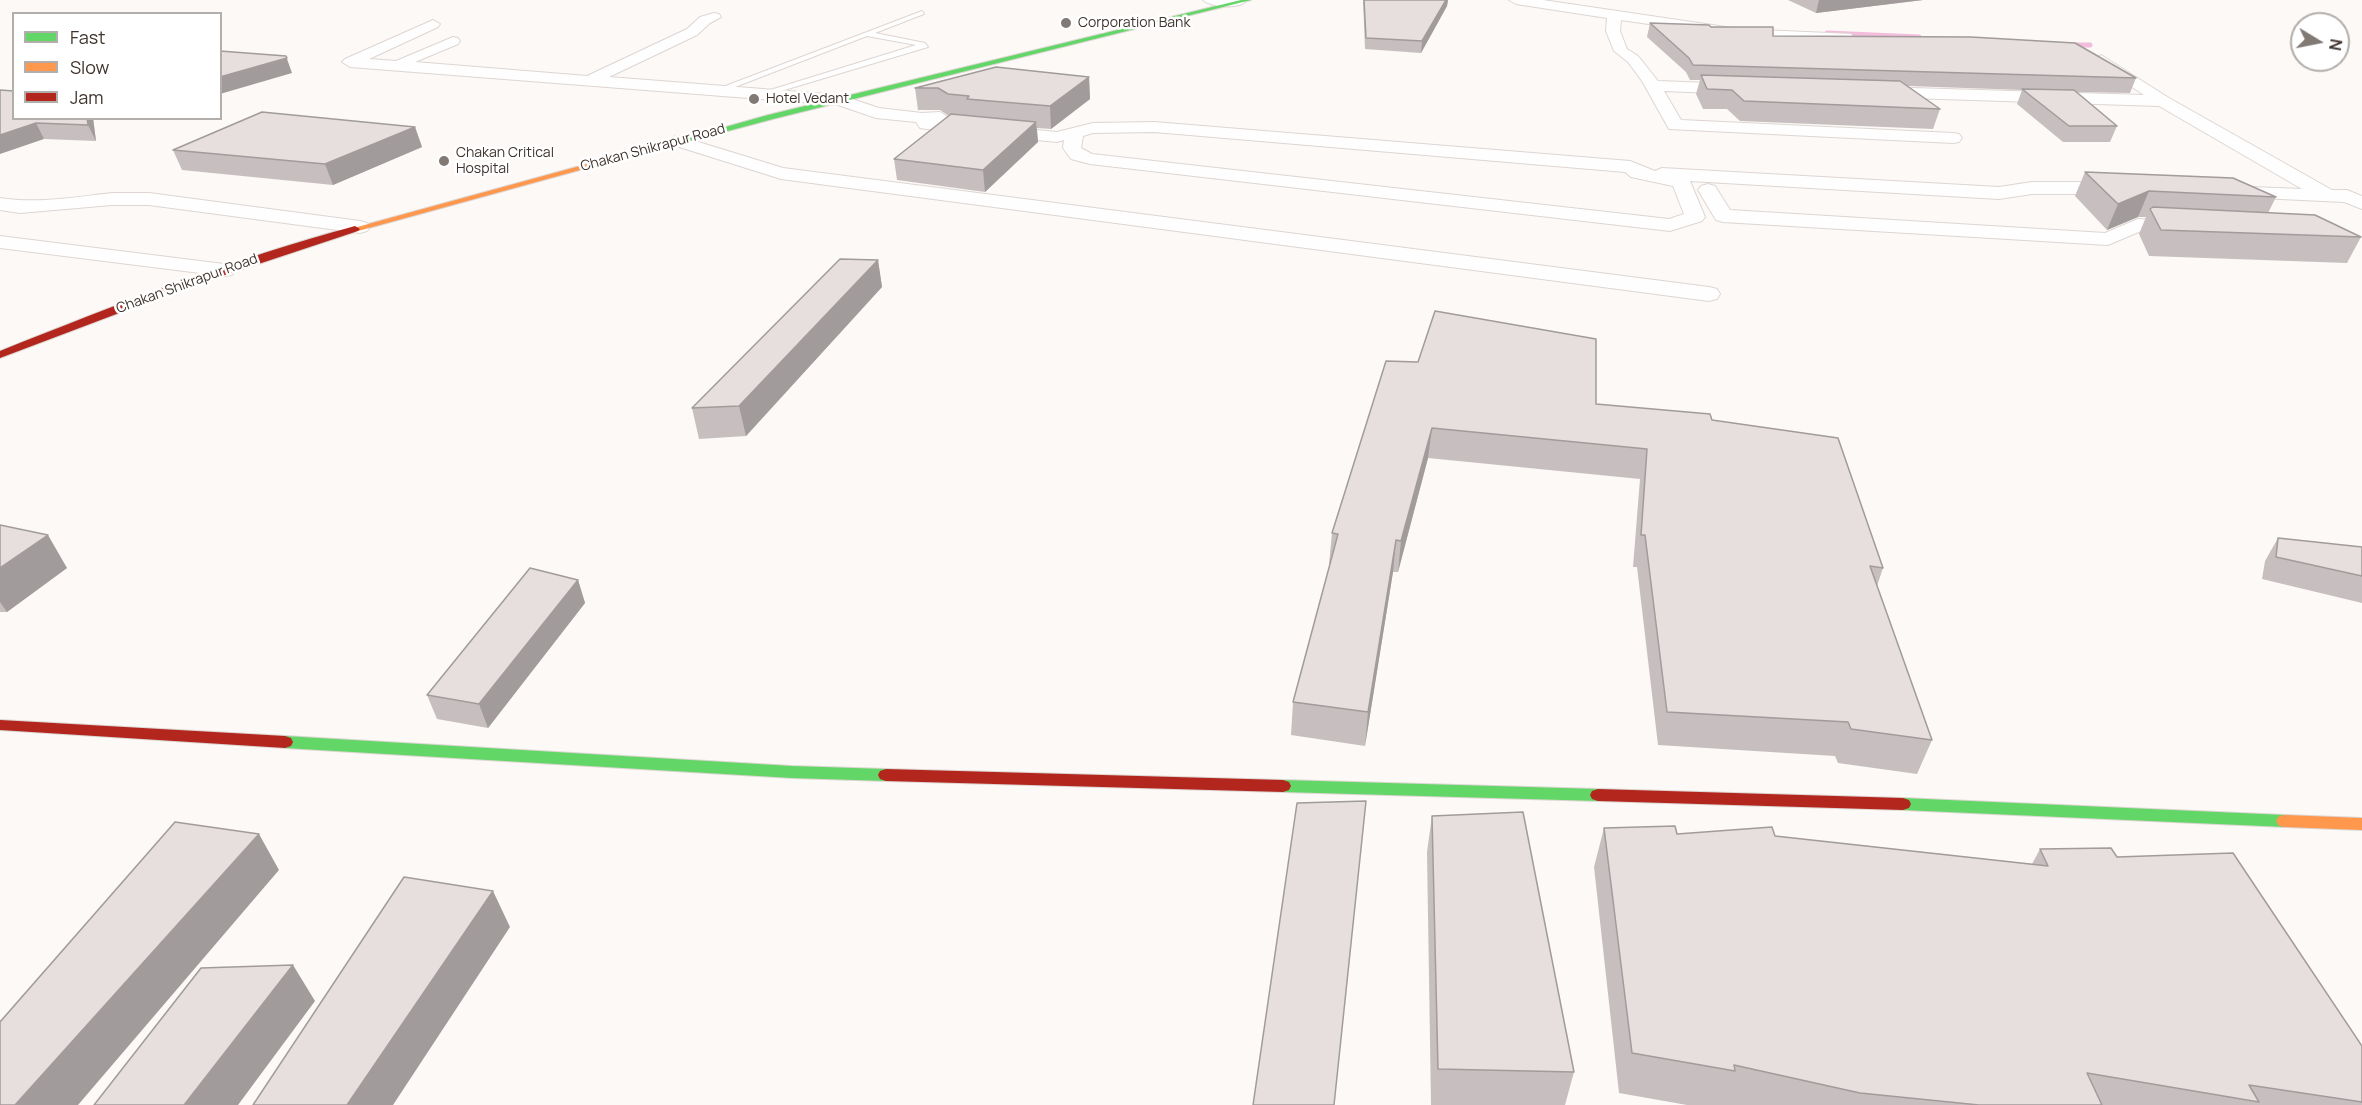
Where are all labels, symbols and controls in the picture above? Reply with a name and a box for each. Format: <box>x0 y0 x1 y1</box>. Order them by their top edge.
legend <box>12 12 222 120</box>
north arrow <box>2290 12 2350 72</box>
place label: Corporation Bank <box>1078 15 1190 31</box>
marker: Corporation Bank <box>1059 16 1073 30</box>
text: Fast <box>70 25 105 49</box>
text: N <box>2324 37 2348 52</box>
text: Slow <box>70 55 109 79</box>
text: Jam <box>70 85 104 109</box>
place label: Hotel Vedant <box>766 91 849 107</box>
marker: Hotel Vedant <box>747 92 761 106</box>
street label: Chakan Shikrapur Road <box>579 121 727 175</box>
place label: Chakan Critical Hospital <box>456 145 554 178</box>
marker: Chakan Critical Hospital <box>437 154 451 168</box>
street label: Chakan Shikrapur Road <box>114 251 260 317</box>

